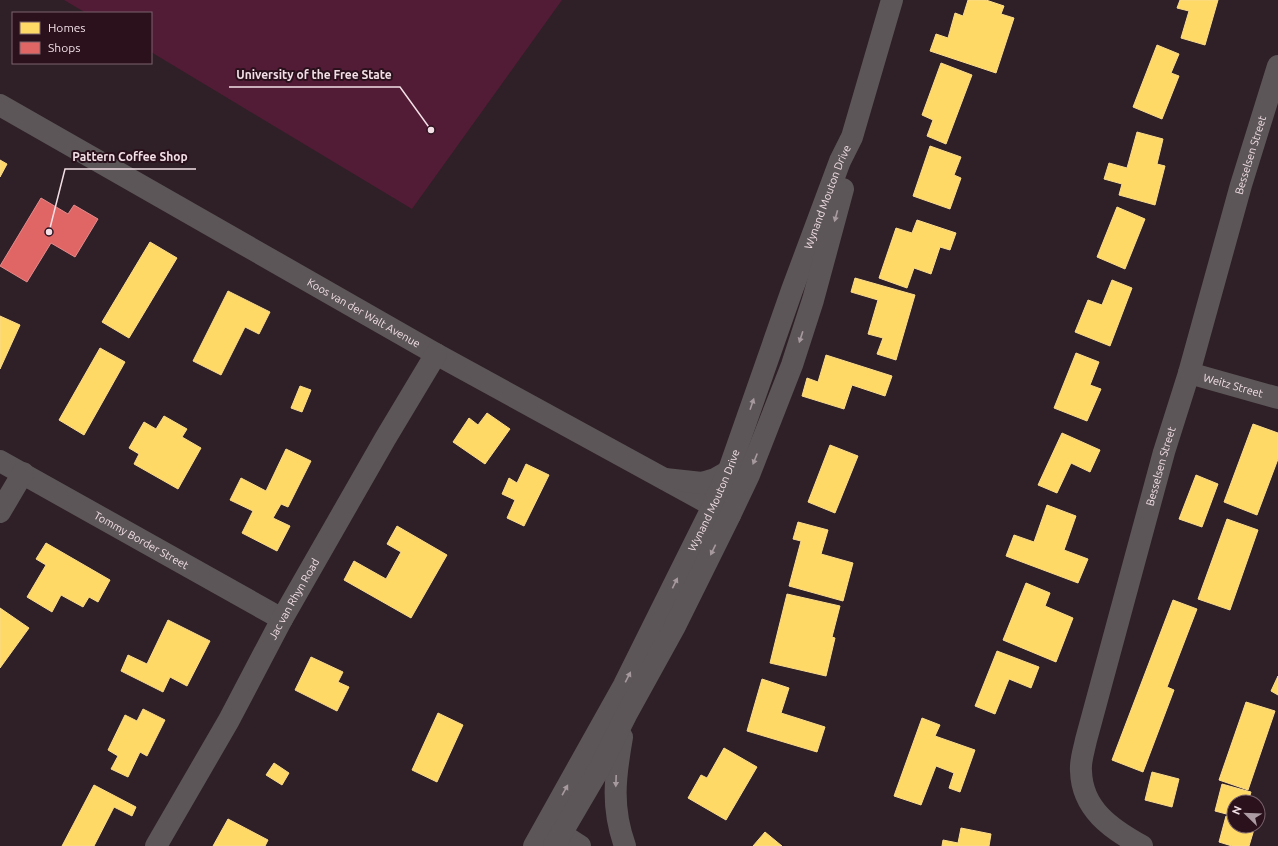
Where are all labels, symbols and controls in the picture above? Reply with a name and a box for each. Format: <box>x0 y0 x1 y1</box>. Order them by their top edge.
legend <box>12 12 152 64</box>
text: Homes <box>48 21 86 34</box>
text: Shops <box>48 41 80 54</box>
callout: University of the Free State <box>229 63 400 87</box>
text: University of the Free State <box>236 68 392 81</box>
street label: Besselsen Street <box>1233 113 1268 196</box>
street label: Wynand Mouton Drive <box>802 143 853 251</box>
callout: Pattern Coffee Shop <box>65 145 196 169</box>
text: Pattern Coffee Shop <box>72 150 188 163</box>
one-way arrow <box>833 210 839 222</box>
street label: Koos van der Walt Avenue <box>305 276 423 350</box>
one-way arrow <box>798 332 804 344</box>
street label: Weitz Street <box>1202 371 1265 400</box>
one-way arrow <box>749 398 755 410</box>
street label: Besselsen Street <box>1144 424 1178 507</box>
street label: Wynand Mouton Drive <box>686 448 742 553</box>
one-way arrow <box>752 453 758 464</box>
street label: Tommy Border Street <box>92 509 191 572</box>
one-way arrow <box>710 544 716 556</box>
street label: Jac van Rhyn Road <box>266 556 321 641</box>
one-way arrow <box>672 577 678 589</box>
one-way arrow <box>625 671 631 682</box>
one-way arrow <box>613 775 619 788</box>
one-way arrow <box>561 784 568 796</box>
north arrow <box>1226 794 1266 834</box>
text: N <box>1230 804 1244 816</box>

